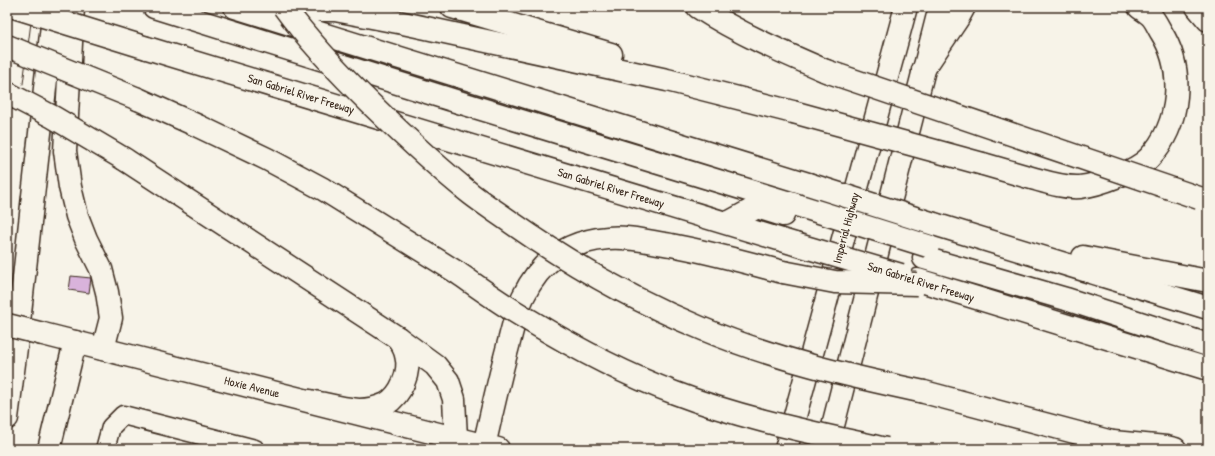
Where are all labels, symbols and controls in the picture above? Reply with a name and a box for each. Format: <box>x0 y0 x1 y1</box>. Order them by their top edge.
street label: San Gabriel River Freeway <box>246 69 357 118</box>
street label: San Gabriel River Freeway <box>556 163 667 212</box>
street label: Imperial Highway <box>828 190 863 265</box>
street label: San Gabriel River Freeway <box>866 257 977 306</box>
street label: Hoxie Avenue <box>223 371 282 402</box>

